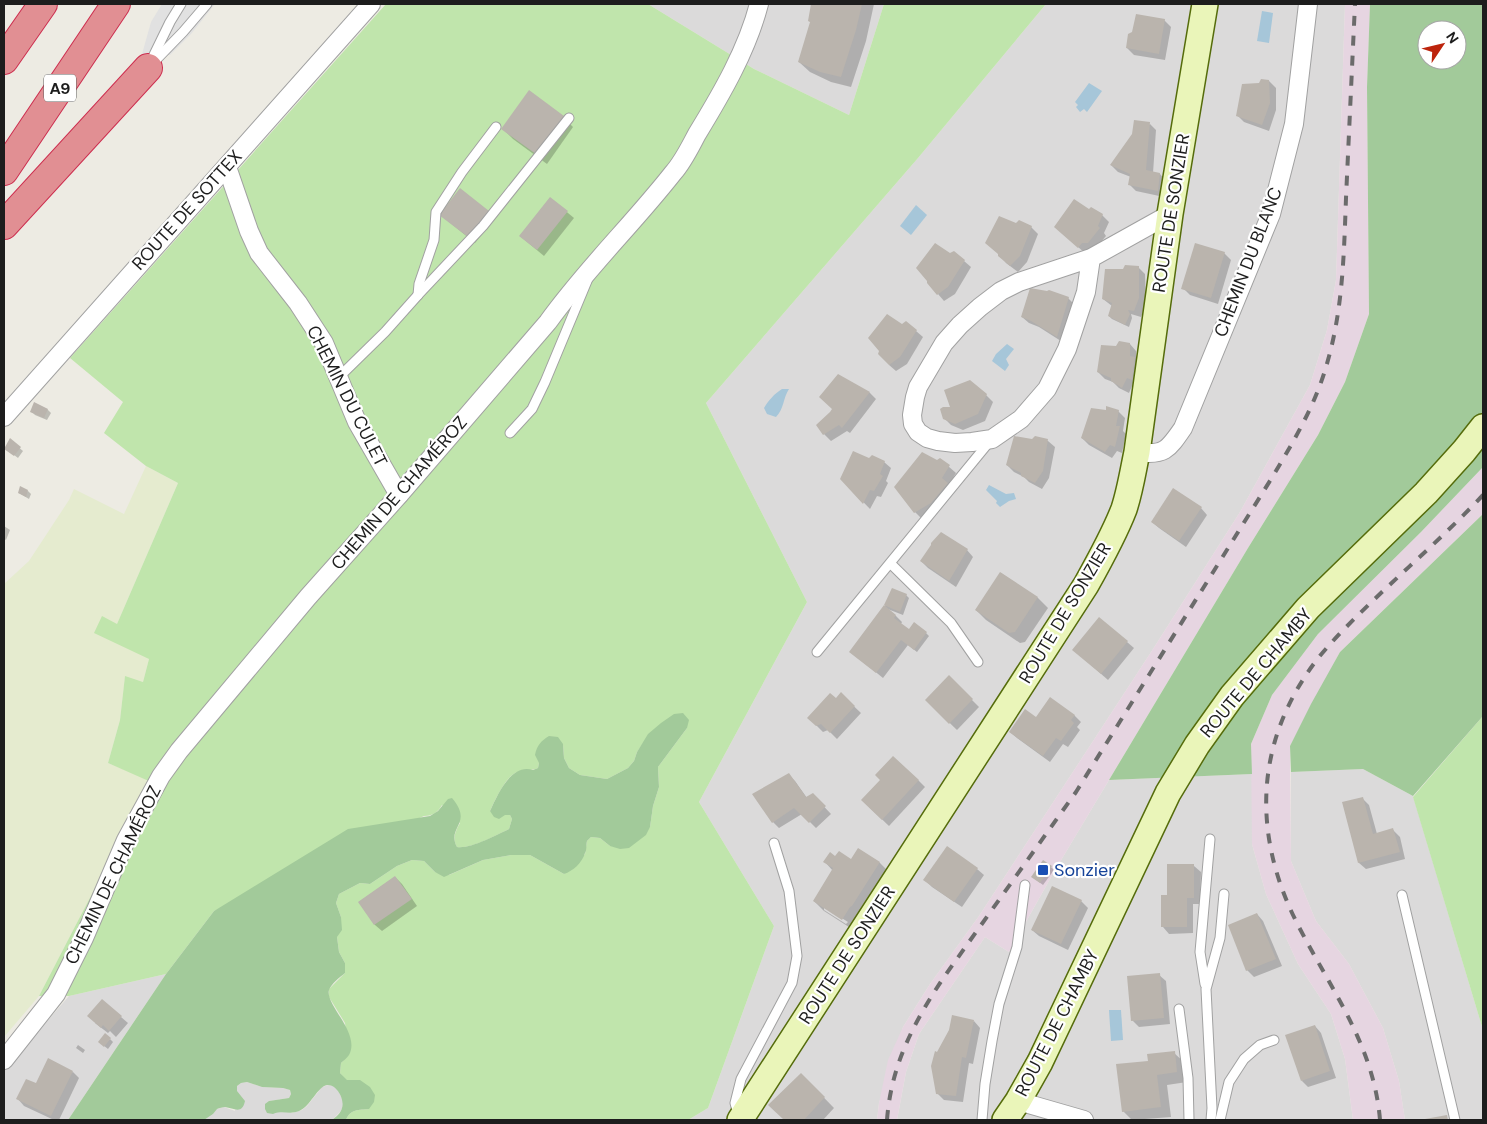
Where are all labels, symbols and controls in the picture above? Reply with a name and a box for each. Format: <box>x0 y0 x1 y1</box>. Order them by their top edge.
north arrow <box>1417 20 1467 70</box>
text: N <box>1442 28 1463 47</box>
road number: A9 <box>44 75 76 102</box>
street label: ROUTE DE SONZIER <box>1147 132 1195 294</box>
street label: ROUTE DE SOTTEX <box>127 145 247 275</box>
street label: CHEMIN DU BLANC <box>1208 184 1288 340</box>
street label: CHEMIN DU CULET <box>301 321 393 471</box>
street label: CHEMIN DE CHAMÉROZ <box>326 411 472 575</box>
street label: ROUTE DE SONZIER <box>1013 538 1117 688</box>
street label: ROUTE DE CHAMBY <box>1195 603 1318 743</box>
street label: CHEMIN DE CHAMÉROZ <box>59 782 167 968</box>
place label: Sonzier <box>1054 858 1115 882</box>
marker: Sonzier <box>1036 863 1050 877</box>
street label: ROUTE DE SONZIER <box>793 881 901 1029</box>
street label: ROUTE DE CHAMBY <box>1010 945 1105 1101</box>

